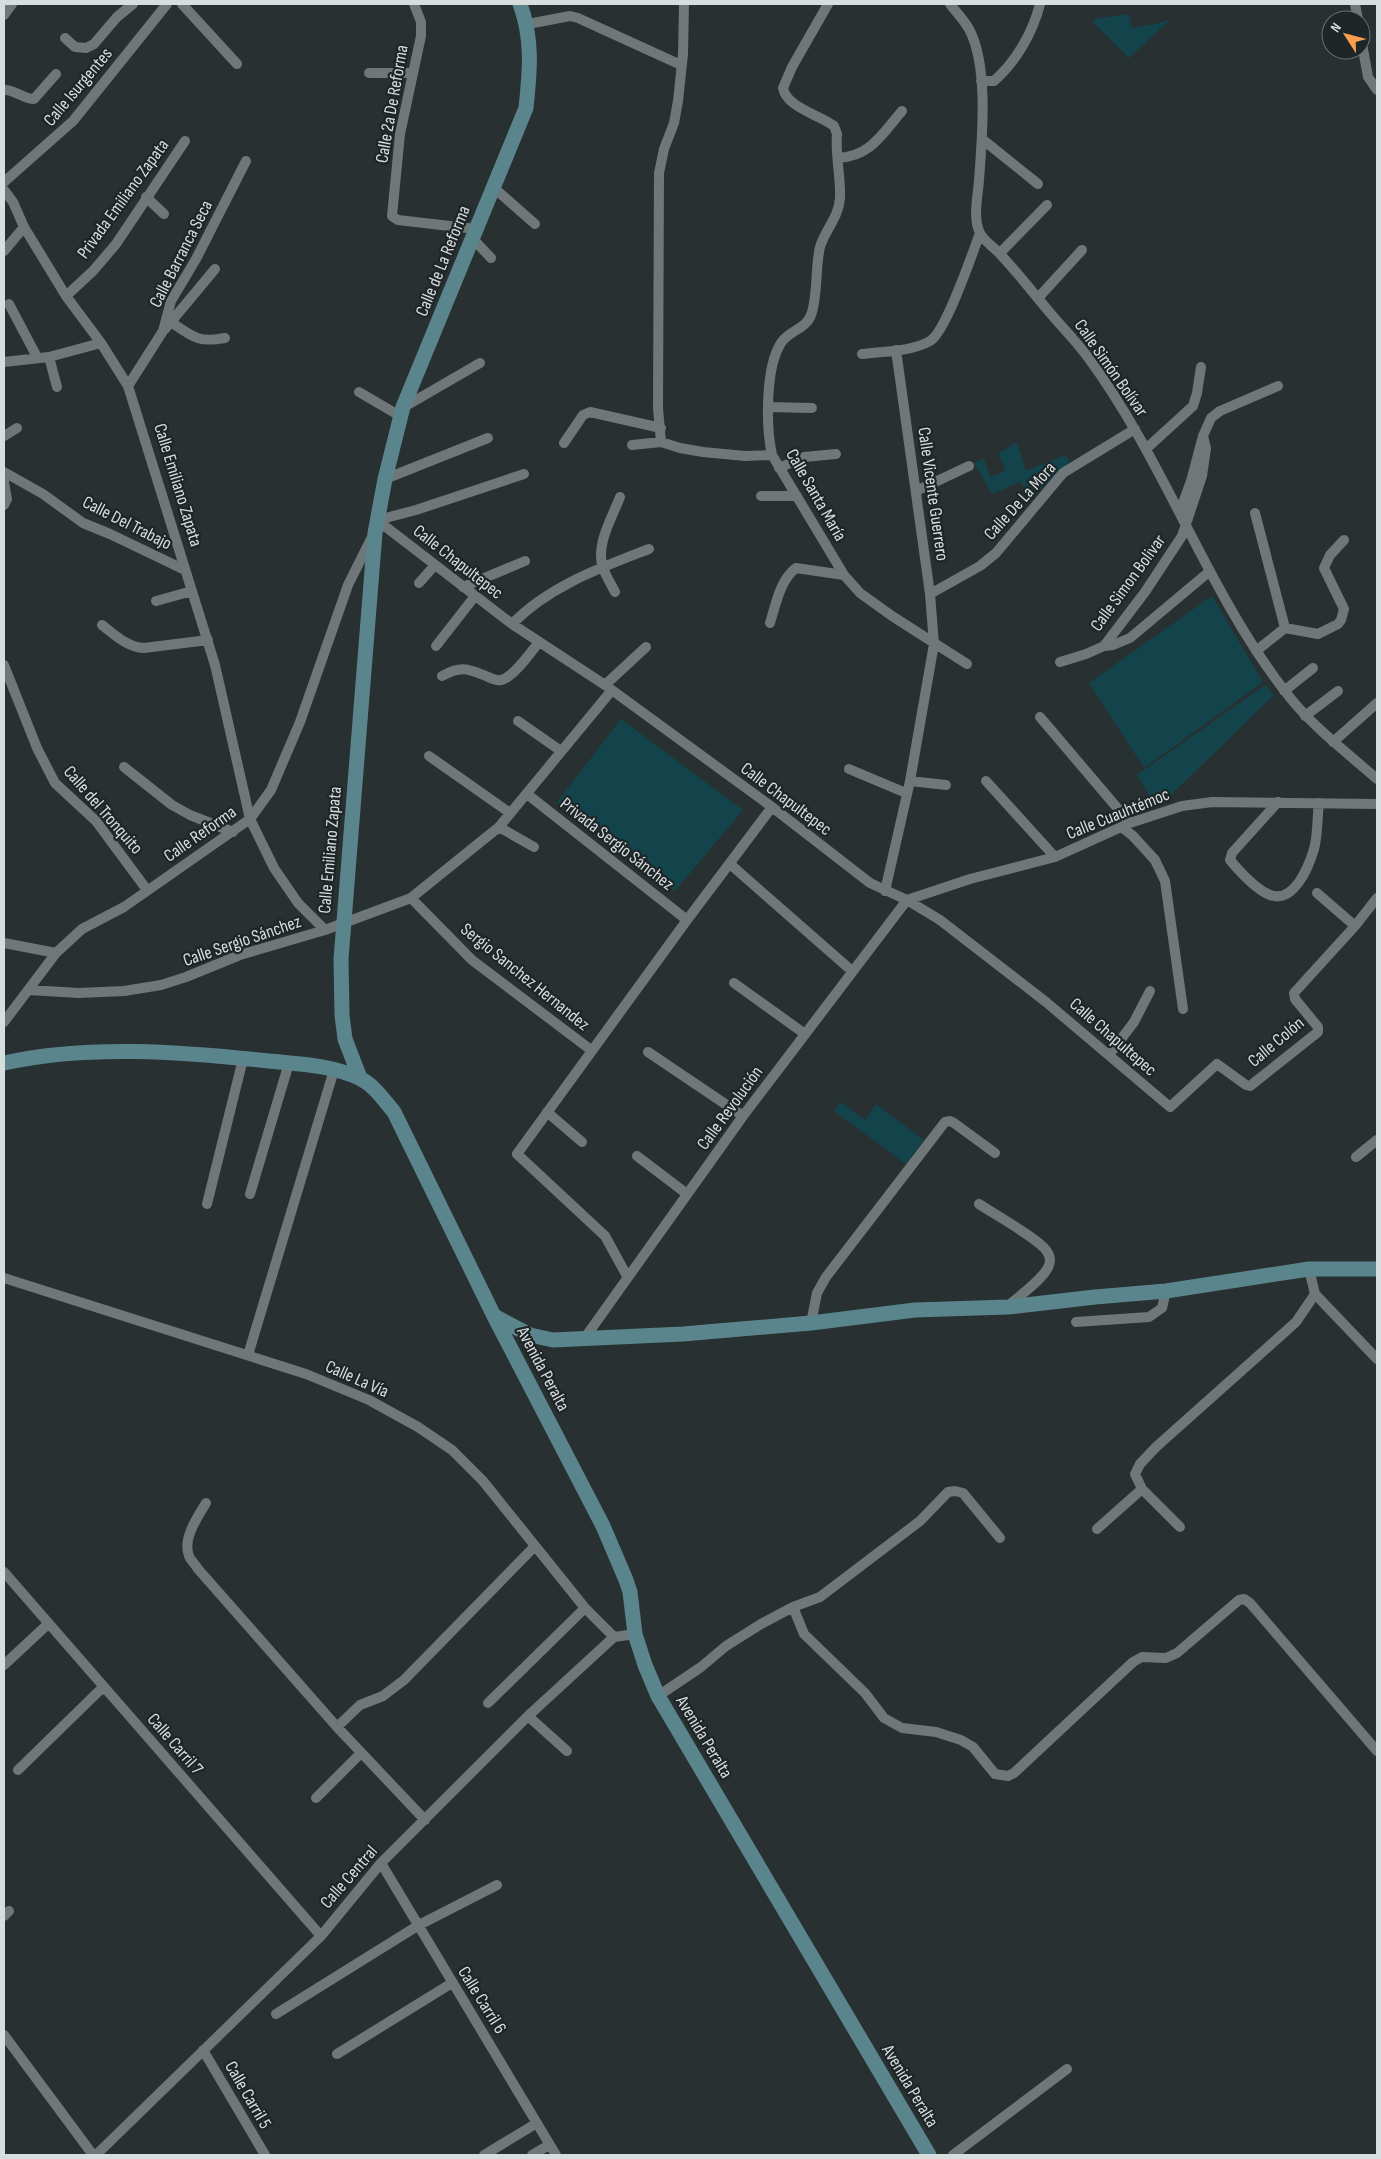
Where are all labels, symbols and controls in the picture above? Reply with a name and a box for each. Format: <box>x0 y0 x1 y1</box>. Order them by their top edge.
north arrow <box>1321 10 1371 60</box>
text: N <box>1327 20 1345 36</box>
street label: Calle 2a De Reforma <box>371 43 413 165</box>
street label: Calle Isurgentes <box>39 44 117 130</box>
street label: Privada Emiliano Zapata <box>73 135 173 263</box>
street label: Calle Barranca Seca <box>145 197 217 311</box>
street label: Calle de La Reforma <box>411 203 475 319</box>
street label: Calle Simón Bolívar <box>1070 315 1152 421</box>
street label: Calle Emiliano Zapata <box>149 421 207 549</box>
street label: Calle Vicente Guerrero <box>913 426 953 562</box>
street label: Calle Santa María <box>781 445 851 545</box>
street label: Calle De La Mora <box>980 458 1060 544</box>
street label: Calle Del Trabajo <box>79 492 175 554</box>
street label: Calle Chapultepec <box>409 520 507 604</box>
street label: Calle Simon Bolivar <box>1086 531 1170 635</box>
street label: Calle Chapultepec <box>736 758 836 840</box>
street label: Calle del Tronquito <box>59 761 147 859</box>
street label: Calle Cuauhtémoc <box>1063 784 1173 844</box>
street label: Calle Emiliano Zapata <box>314 786 346 914</box>
street label: Privada Sergio Sánchez <box>556 793 678 895</box>
street label: Calle Reforma <box>160 801 240 867</box>
street label: Calle Sergio Sánchez <box>180 911 304 971</box>
street label: Sergio Sanchez Hernandez <box>456 919 594 1036</box>
street label: Calle Chapultepec <box>1065 994 1161 1080</box>
street label: Calle Colón <box>1244 1013 1308 1071</box>
street label: Calle Revolución <box>693 1062 767 1154</box>
street label: Avenida Peralta <box>512 1322 574 1415</box>
street label: Calle La Vía <box>322 1356 392 1402</box>
street label: Avenida Peralta <box>671 1691 737 1782</box>
street label: Calle Carril 7 <box>143 1709 208 1780</box>
street label: Calle Central <box>316 1841 382 1913</box>
street label: Calle Carril 6 <box>453 1963 511 2038</box>
street label: Avenida Peralta <box>877 2040 943 2131</box>
street label: Calle Carril 5 <box>220 2057 276 2133</box>

